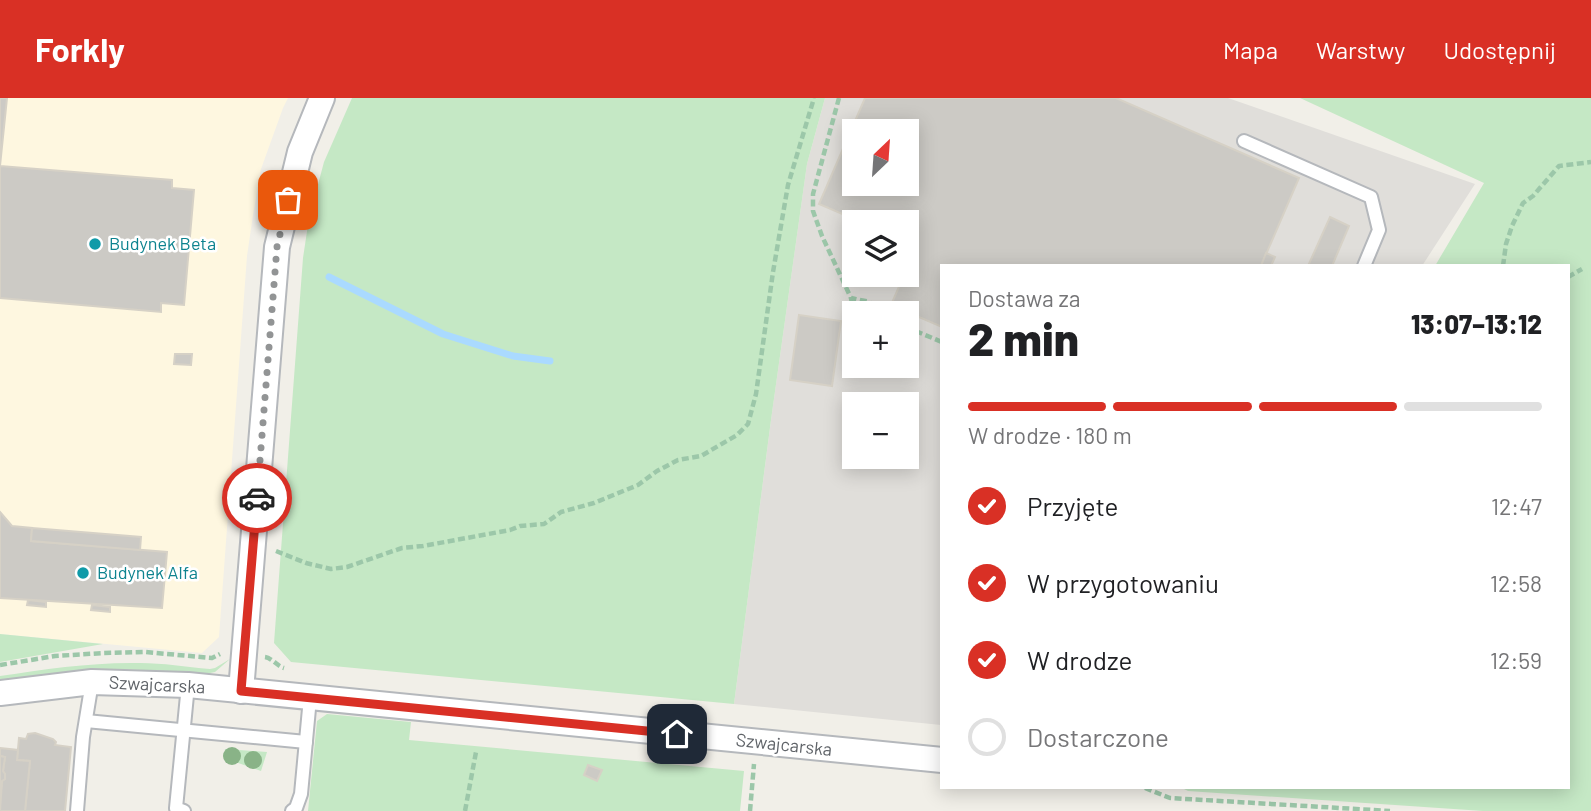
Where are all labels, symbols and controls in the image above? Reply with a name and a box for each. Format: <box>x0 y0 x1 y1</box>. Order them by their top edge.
text: Forkly <box>35 29 125 69</box>
text: Mapa <box>1223 35 1278 64</box>
text: Warstwy <box>1316 35 1405 64</box>
text: Udostępnij <box>1443 35 1556 64</box>
north arrow <box>842 119 919 196</box>
map controls <box>842 119 919 469</box>
pin <box>258 170 318 230</box>
icon: bag <box>269 181 307 219</box>
button: layers <box>842 210 919 287</box>
place label: Budynek Beta <box>109 232 216 254</box>
marker: Budynek Beta <box>87 236 103 252</box>
text: Dostawa za <box>968 284 1080 312</box>
button: + <box>842 301 919 378</box>
text: 13:07–13:12 <box>1411 308 1542 339</box>
text: 2 min <box>968 310 1079 365</box>
button: − <box>842 392 919 469</box>
text: W drodze · 180 m <box>968 421 1132 449</box>
courier <box>222 463 292 533</box>
icon: car <box>238 479 276 517</box>
icon: check <box>968 487 1006 525</box>
text: Przyjęte <box>1027 490 1118 521</box>
text: 12:47 <box>1491 492 1542 520</box>
place label: Budynek Alfa <box>97 561 198 583</box>
icon: check <box>968 564 1006 602</box>
marker: Budynek Alfa <box>75 565 91 581</box>
text: W przygotowaniu <box>1027 567 1219 598</box>
text: 12:58 <box>1490 569 1542 597</box>
icon: check <box>968 641 1006 679</box>
text: W drodze <box>1027 644 1132 675</box>
text: 12:59 <box>1490 646 1542 674</box>
street label: Szwajcarska <box>108 670 206 698</box>
pin <box>647 704 707 764</box>
icon: home <box>658 715 696 753</box>
text: Dostarczone <box>1027 721 1169 752</box>
street label: Szwajcarska <box>735 728 833 760</box>

